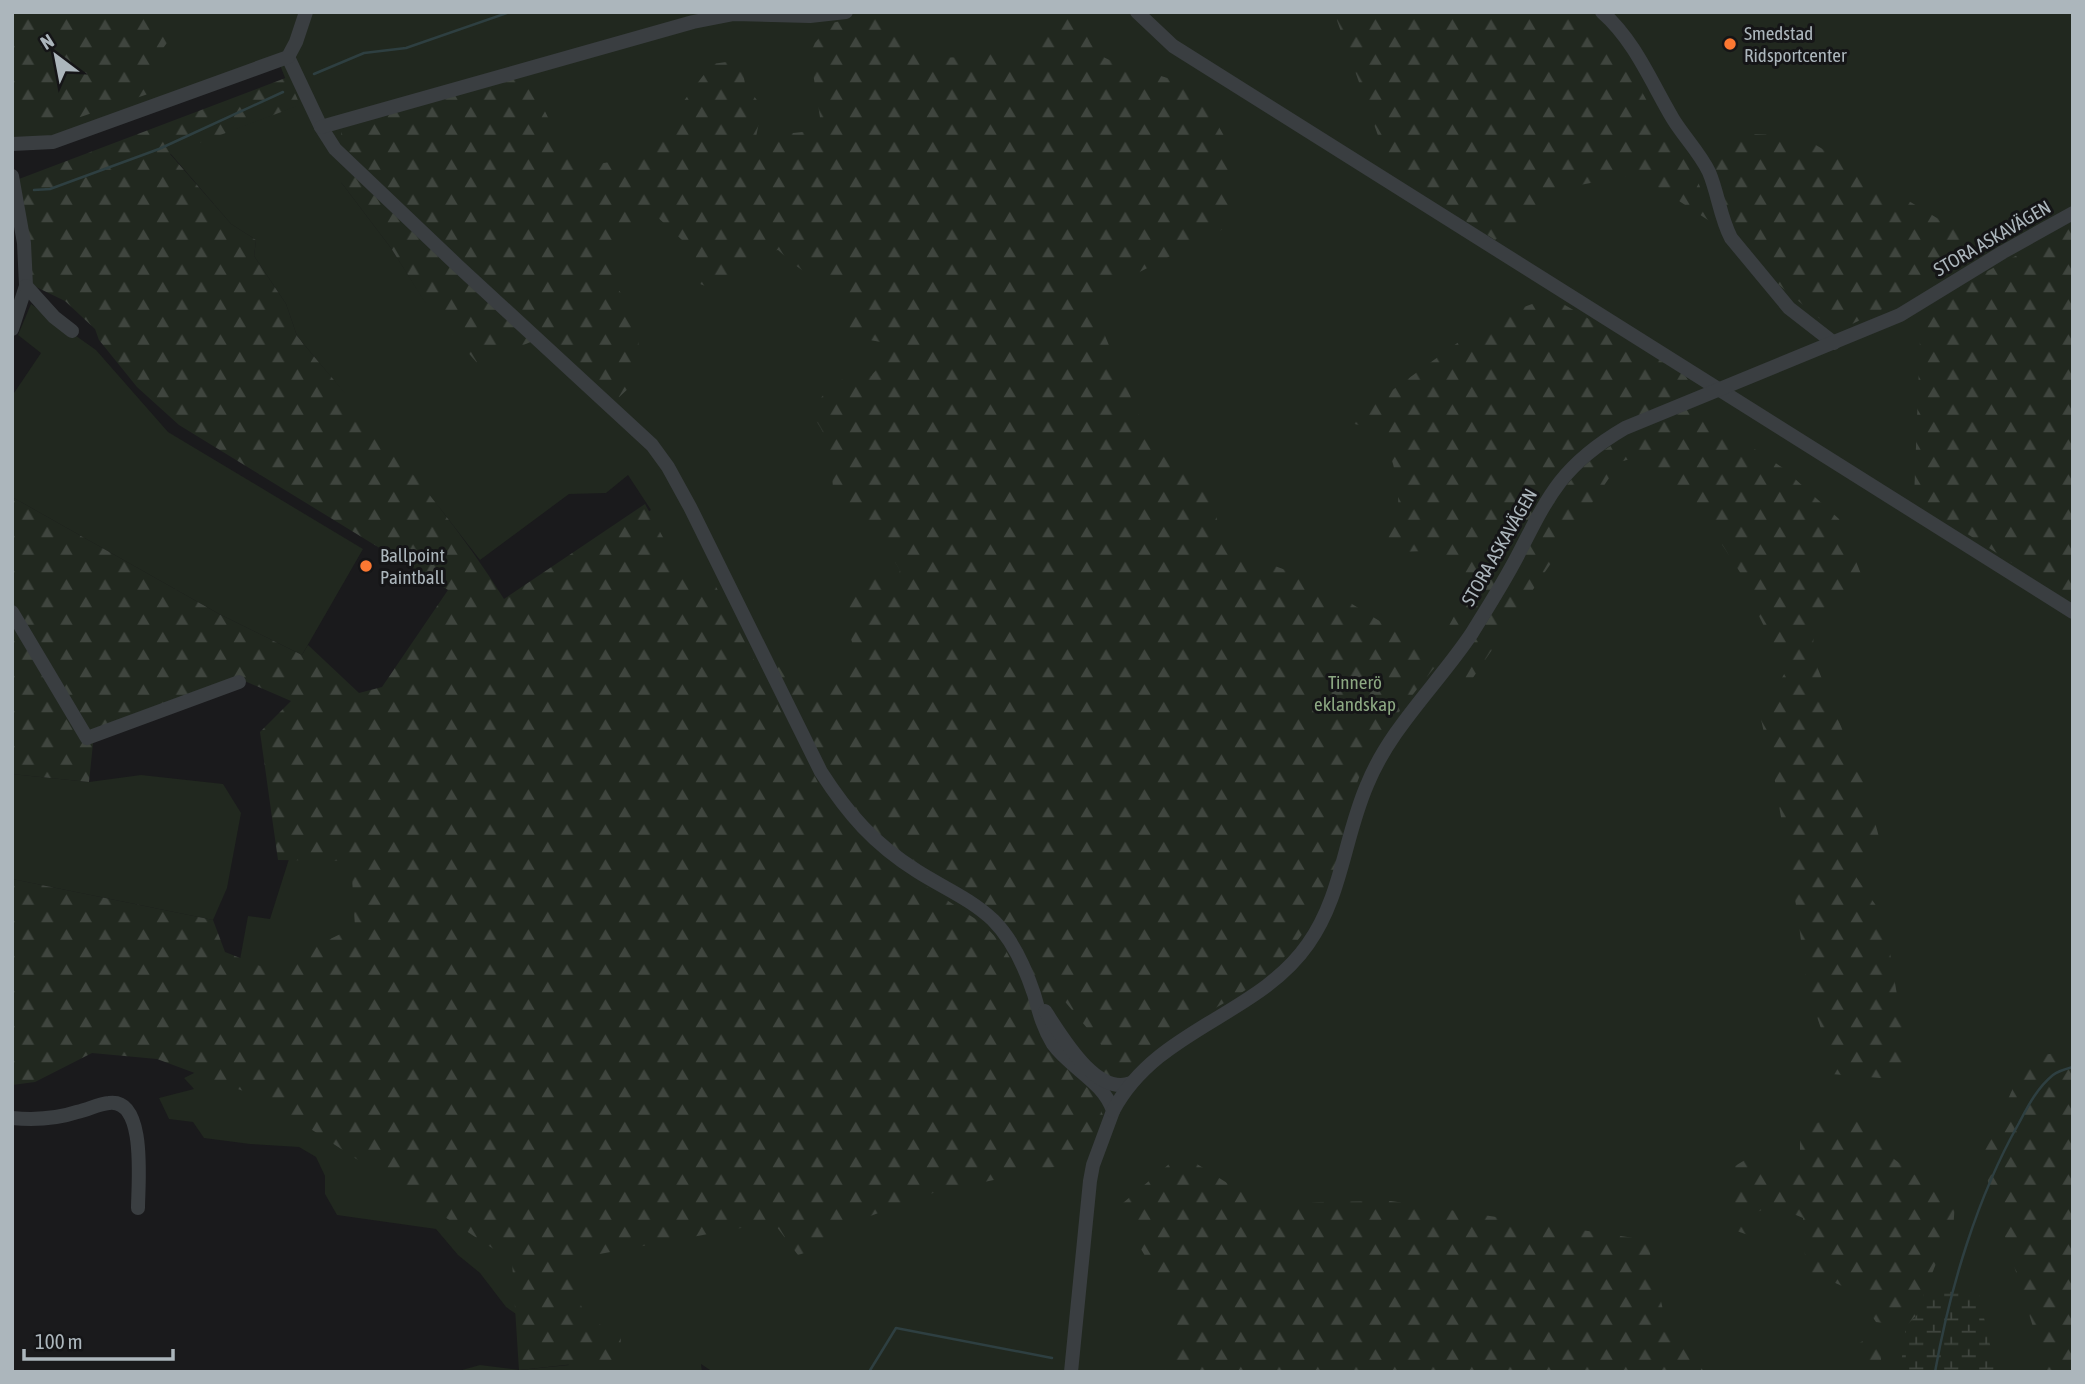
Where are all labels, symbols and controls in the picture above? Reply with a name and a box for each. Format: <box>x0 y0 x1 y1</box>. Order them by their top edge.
north arrow <box>21 21 91 91</box>
place label: Smedstad Ridsportcenter <box>1744 22 1847 66</box>
text: N <box>36 29 58 54</box>
marker: Smedstad Ridsportcenter <box>1722 36 1738 52</box>
street label: STORA ASKAVÄGEN <box>1930 196 2054 280</box>
street label: STORA ASKAVÄGEN <box>1457 485 1541 609</box>
place label: Ballpoint Paintball <box>380 544 445 588</box>
marker: Ballpoint Paintball <box>358 558 374 574</box>
park label: Tinnerö eklandskap <box>1314 671 1396 715</box>
scale bar <box>24 1318 173 1362</box>
text: 100 m <box>35 1329 83 1353</box>

